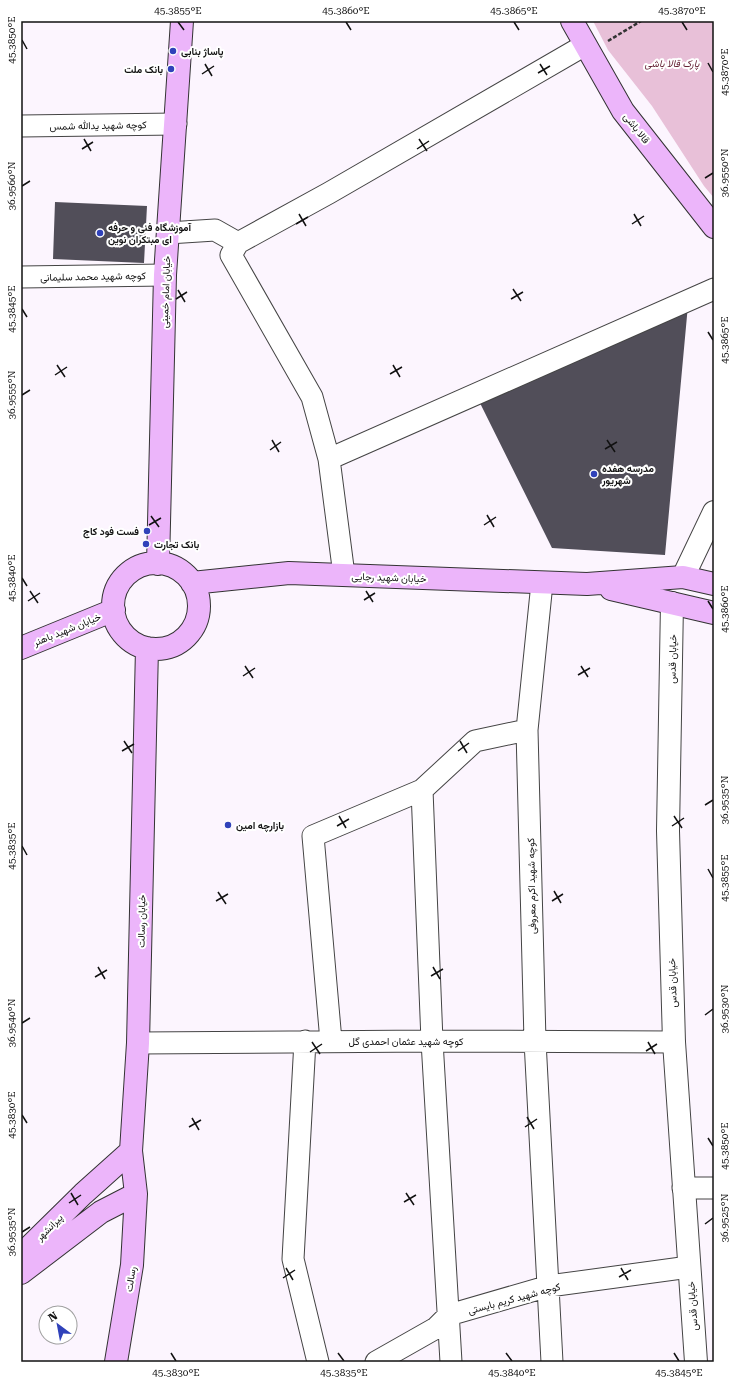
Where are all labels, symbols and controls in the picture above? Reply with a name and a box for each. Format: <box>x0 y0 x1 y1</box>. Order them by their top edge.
text: 45.3855°E <box>154 5 202 16</box>
text: 45.3860°E <box>322 5 370 16</box>
text: 45.3865°E <box>490 5 538 16</box>
text: 45.3870°E <box>658 5 706 16</box>
text: 45.3850°E <box>6 16 17 64</box>
marker: پاساژ بنابی <box>168 46 178 56</box>
place label: پاساژ بنابی <box>181 46 224 59</box>
text: 45.3870°E <box>719 48 730 96</box>
park label: پارک قالا باشی <box>645 58 700 71</box>
place label: بانک ملت <box>124 64 163 76</box>
marker: بانک ملت <box>166 64 176 74</box>
street label: قالا باشی <box>621 111 652 147</box>
street label: کوچه شهید یدالله شمس <box>49 119 147 134</box>
text: 36.9550°N <box>719 148 730 198</box>
text: 36.9560°N <box>6 161 17 211</box>
place label: آموزشگاه فنی و حرفه ای مبتکران نوین <box>108 222 192 246</box>
marker: آموزشگاه فنی و حرفه ای مبتکران نوین <box>95 228 105 238</box>
street label: خیابان امام خمینی <box>159 255 173 328</box>
street label: کوچه شهید محمد سلیمانی <box>40 270 147 285</box>
text: 45.3845°E <box>6 285 17 333</box>
text: 45.3865°E <box>719 316 730 364</box>
text: 36.9555°N <box>6 370 17 420</box>
place label: مدرسه هفده شهریور <box>601 463 654 487</box>
marker: مدرسه هفده شهریور <box>589 469 599 479</box>
place label: فست فود کاج <box>83 526 139 539</box>
marker: فست فود کاج <box>142 526 152 536</box>
marker: بانک تجارت <box>141 539 151 549</box>
place label: بانک تجارت <box>154 539 199 551</box>
text: 45.3840°E <box>6 554 17 602</box>
street label: خیابان شهید رجایی <box>351 571 427 585</box>
text: 45.3860°E <box>719 585 730 633</box>
street label: خیابان شهید باهنر <box>31 611 103 649</box>
street label: خیابان قدس <box>667 634 679 684</box>
text: 36.9535°N <box>719 775 730 825</box>
marker: بازارچه امین <box>223 820 233 830</box>
place label: بازارچه امین <box>236 820 284 833</box>
text: 45.3835°E <box>6 822 17 870</box>
street label: کوچه شهید اکرم معروفی <box>525 837 540 934</box>
text: 45.3855°E <box>719 854 730 902</box>
street label: خیابان رسالت <box>136 894 148 948</box>
street label: خیابان قدس <box>666 958 680 1008</box>
text: 36.9530°N <box>719 984 730 1034</box>
text: 36.9540°N <box>6 998 17 1048</box>
street label: کوچه شهید عثمان احمدی گل <box>349 1036 464 1049</box>
text: 45.3830°E <box>6 1091 17 1139</box>
text: 45.3850°E <box>719 1122 730 1170</box>
text: 36.9525°N <box>719 1193 730 1243</box>
text: 36.9535°N <box>6 1207 17 1257</box>
street label: پیرانشهر <box>33 1212 66 1245</box>
street label: رسالت <box>123 1266 139 1293</box>
street label: کوچه شهید کریم بایستی <box>467 1281 563 1318</box>
street label: خیابان قدس <box>685 1281 701 1331</box>
north arrow <box>38 1305 78 1345</box>
text: N <box>46 1309 60 1325</box>
text: 45.3830°E <box>152 1367 200 1378</box>
text: 45.3835°E <box>320 1367 368 1378</box>
text: 45.3840°E <box>488 1367 536 1378</box>
text: 45.3845°E <box>655 1367 703 1378</box>

